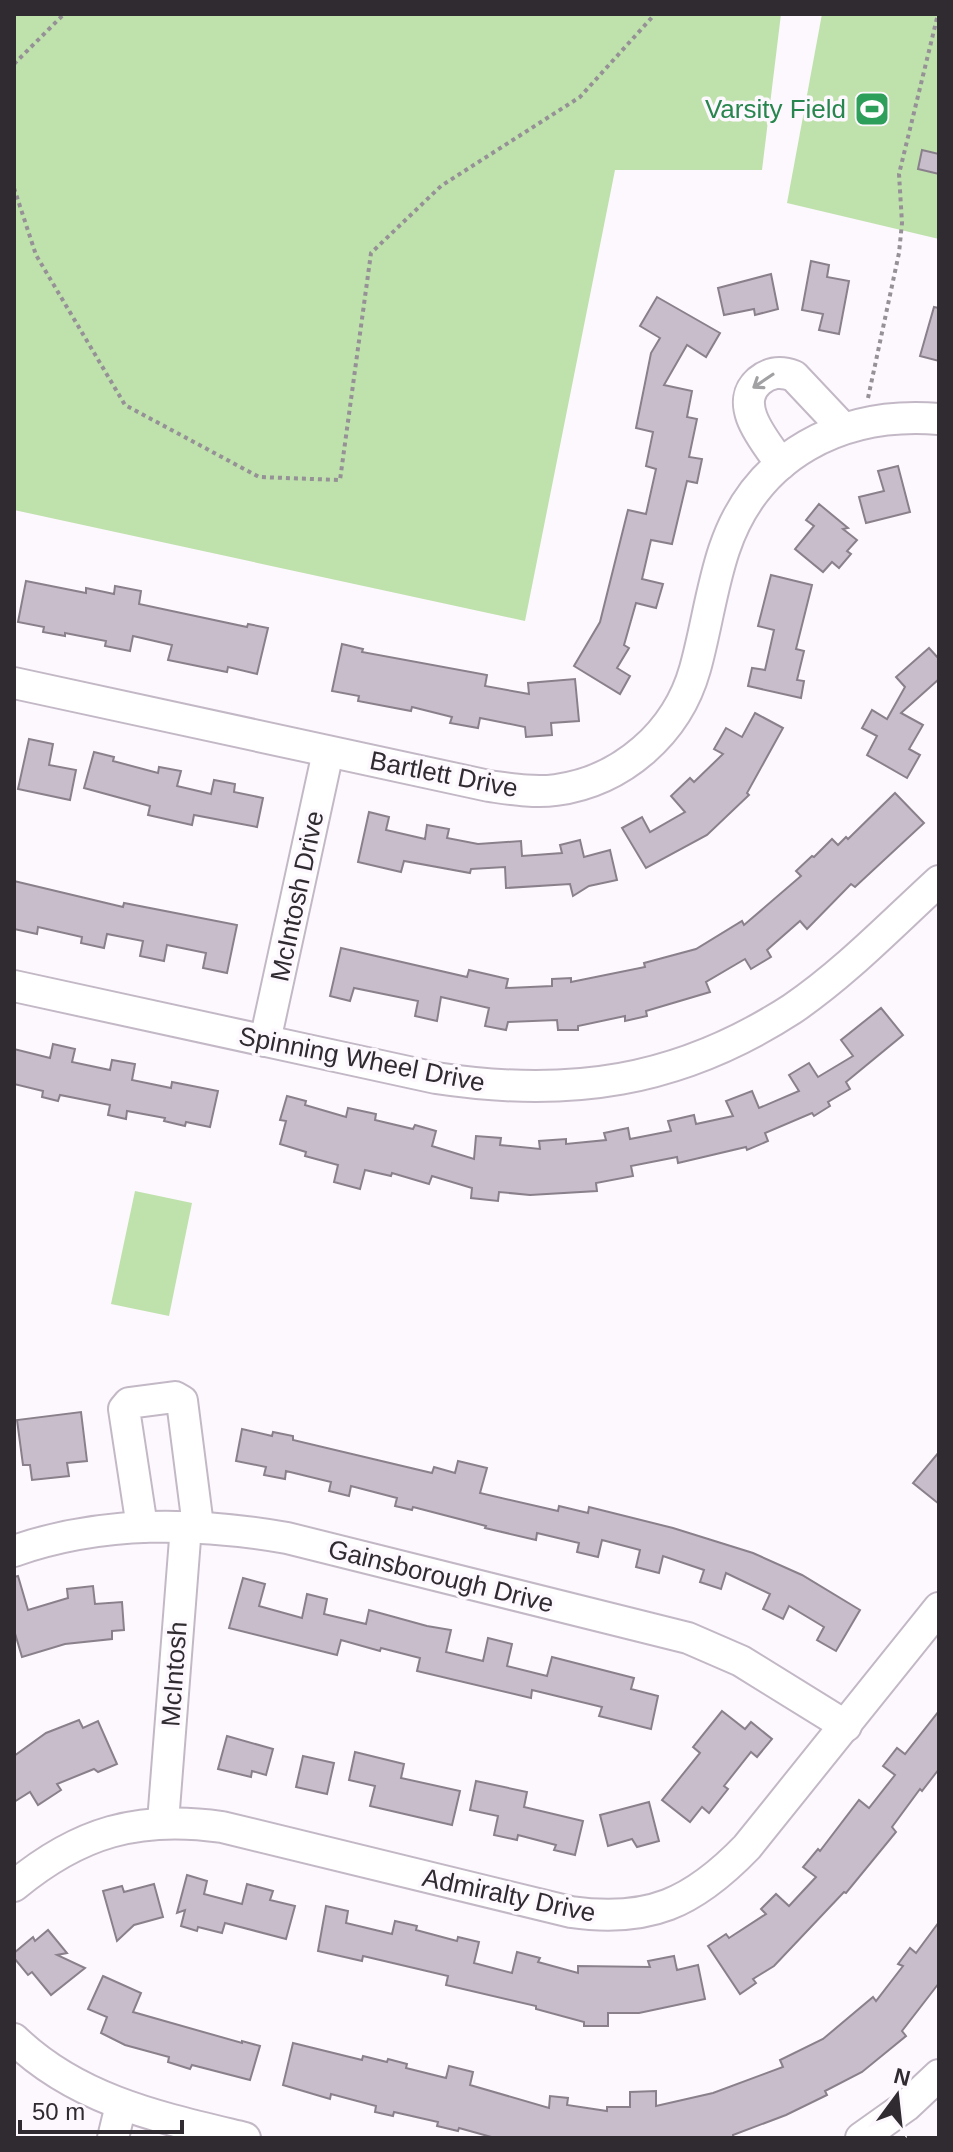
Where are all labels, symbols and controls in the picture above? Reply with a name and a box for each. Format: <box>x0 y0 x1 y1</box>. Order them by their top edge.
sports icon: Varsity Field <box>853 90 891 128</box>
place label: Varsity Field <box>705 94 846 124</box>
one-way arrow <box>753 372 775 389</box>
street label: Bartlett Drive <box>367 745 521 803</box>
street label: McIntosh Drive <box>264 808 330 984</box>
street label: Spinning Wheel Drive <box>236 1020 488 1098</box>
street label: Gainsborough Drive <box>325 1533 557 1619</box>
street label: McIntosh <box>155 1620 193 1728</box>
street label: Admiralty Drive <box>420 1862 598 1928</box>
north arrow <box>857 2056 937 2136</box>
text: N <box>891 2063 913 2091</box>
scale bar <box>20 2084 182 2134</box>
text: 50 m <box>32 2098 85 2125</box>

